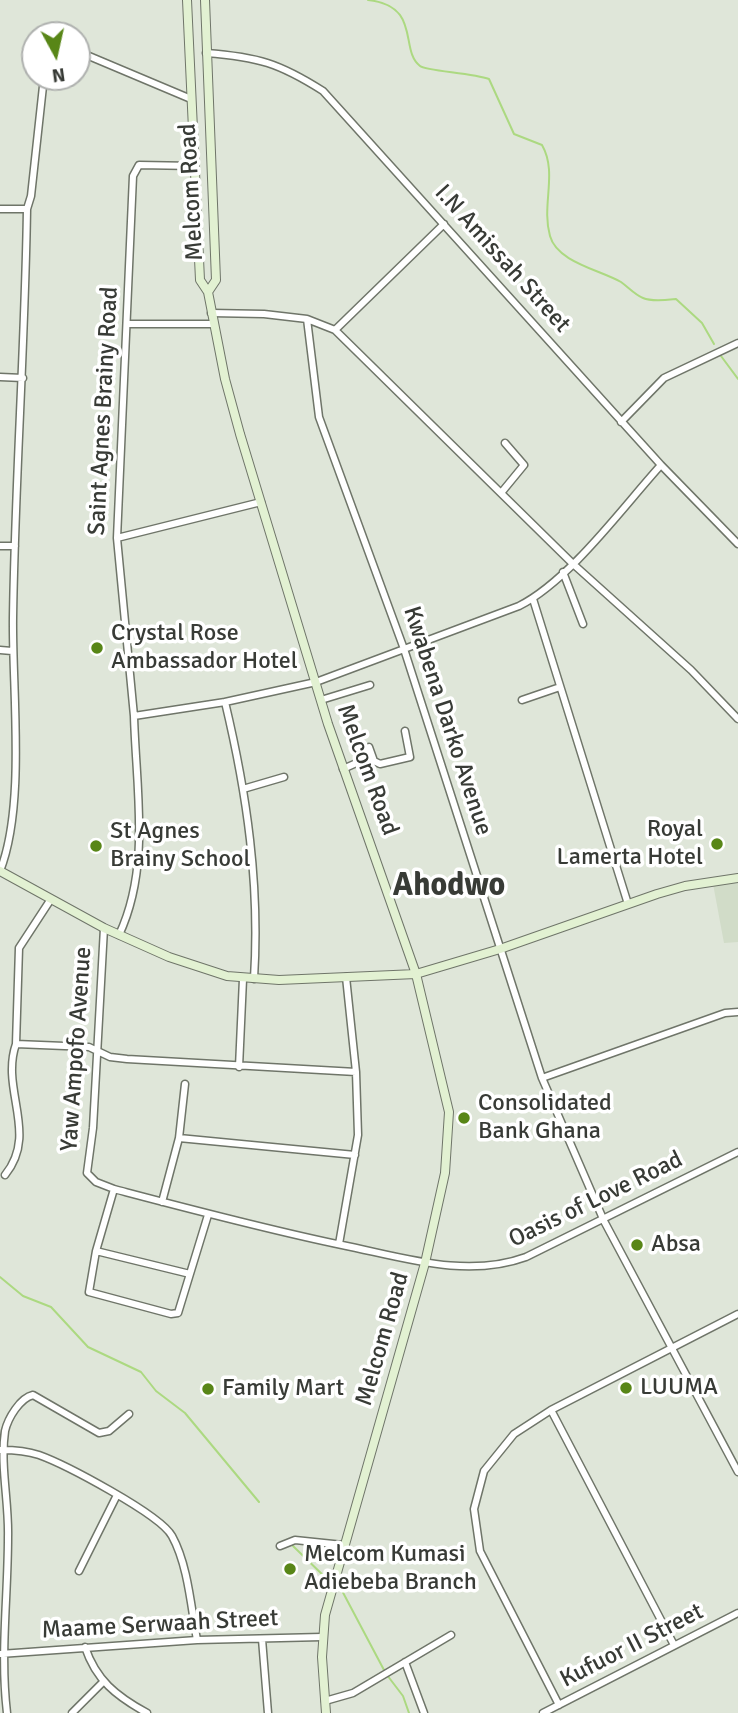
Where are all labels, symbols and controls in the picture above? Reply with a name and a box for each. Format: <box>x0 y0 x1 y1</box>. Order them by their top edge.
north arrow <box>21 21 91 91</box>
text: N <box>50 62 67 88</box>
street label: Melcom Road <box>174 123 210 261</box>
street label: I.N Amissah Street <box>428 179 576 339</box>
street label: Saint Agnes Brainy Road <box>83 286 125 536</box>
street label: Kwabena Darko Avenue <box>396 603 498 839</box>
place label: Crystal Rose Ambassador Hotel <box>111 620 298 676</box>
marker: Crystal Rose Ambassador Hotel <box>89 640 105 656</box>
street label: Melcom Road <box>330 700 404 840</box>
place label: Royal Lamerta Hotel <box>557 816 703 872</box>
place label: St Agnes Brainy School <box>110 818 250 874</box>
marker: Royal Lamerta Hotel <box>709 836 725 852</box>
marker: St Agnes Brainy School <box>88 838 104 854</box>
district label: Ahodwo <box>393 868 505 906</box>
street label: Yaw Ampofo Avenue <box>55 946 99 1152</box>
place label: Consolidated Bank Ghana <box>478 1090 612 1146</box>
marker: Consolidated Bank Ghana <box>456 1110 472 1126</box>
street label: Oasis of Love Road <box>505 1146 687 1254</box>
place label: Absa <box>651 1231 701 1259</box>
marker: Absa <box>629 1237 645 1253</box>
street label: Melcom Road <box>350 1269 416 1409</box>
place label: LUUMA <box>640 1374 718 1402</box>
place label: Family Mart <box>222 1375 344 1403</box>
marker: LUUMA <box>618 1380 634 1396</box>
marker: Family Mart <box>200 1381 216 1397</box>
place label: Melcom Kumasi Adiebeba Branch <box>304 1541 477 1597</box>
marker: Melcom Kumasi Adiebeba Branch <box>282 1561 298 1577</box>
street label: Kufuor II Street <box>556 1598 708 1694</box>
street label: Maame Serwaah Street <box>41 1604 279 1646</box>

